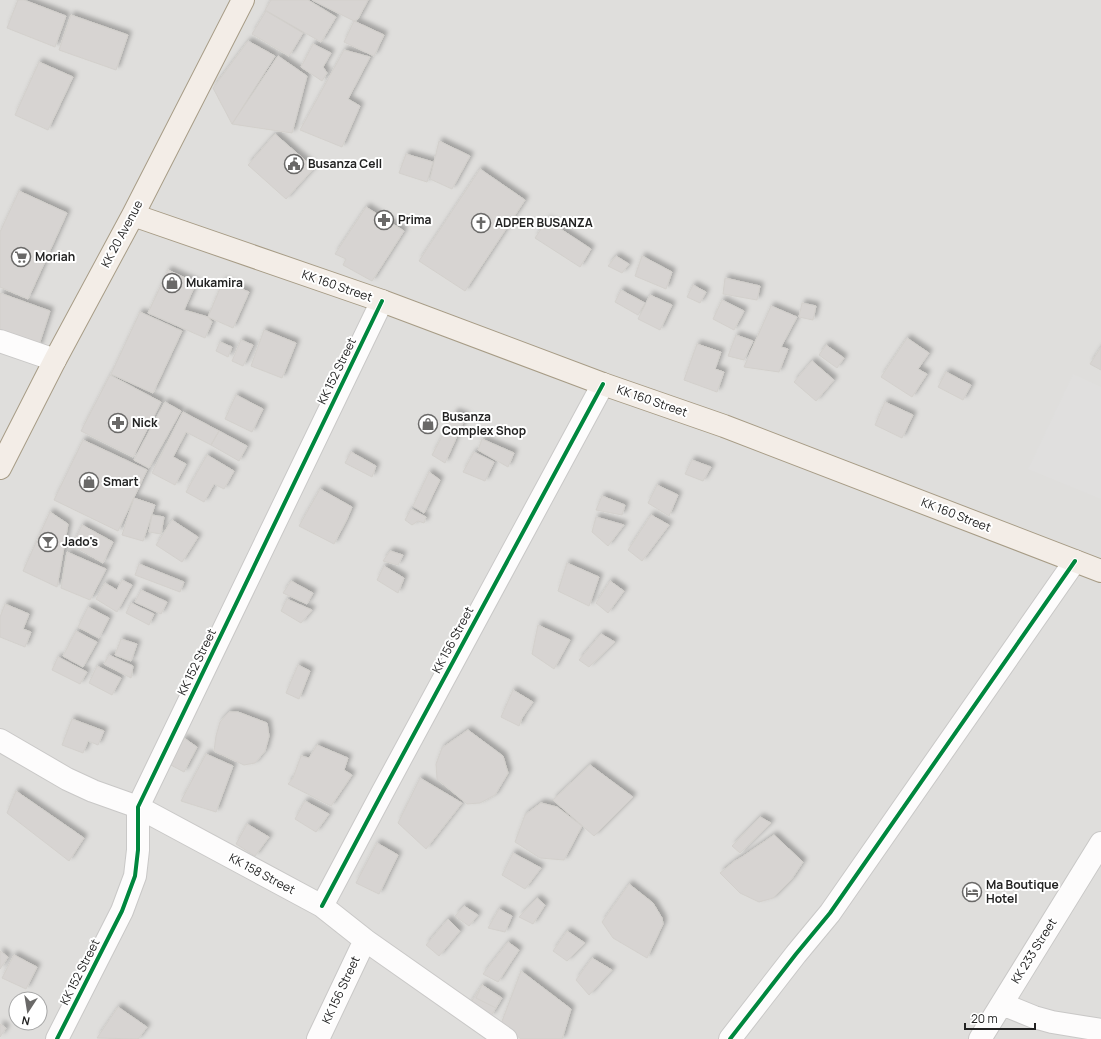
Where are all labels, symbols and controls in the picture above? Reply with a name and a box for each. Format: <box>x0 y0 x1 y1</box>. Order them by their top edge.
public building icon: Busanza Cell <box>283 153 305 175</box>
place label: Busanza Cell <box>308 155 382 172</box>
street label: KK 20 Avenue <box>97 197 146 270</box>
pharmacy icon: Prima <box>373 209 395 231</box>
place label: Prima <box>398 211 432 228</box>
church icon: ADPER BUSANZA <box>470 212 492 234</box>
place label: ADPER BUSANZA <box>495 214 593 231</box>
supermarket icon: Moriah <box>10 246 32 268</box>
place label: Moriah <box>35 248 75 265</box>
street label: KK 160 Street <box>300 266 375 306</box>
shop icon: Mukamira <box>161 272 183 294</box>
place label: Mukamira <box>186 274 243 291</box>
street label: KK 152 Street <box>313 334 360 407</box>
street label: KK 160 Street <box>615 381 690 421</box>
place label: Busanza Complex Shop <box>442 408 526 439</box>
pharmacy icon: Nick <box>107 412 129 434</box>
shop icon: Busanza Complex Shop <box>417 413 439 435</box>
place label: Nick <box>132 414 158 431</box>
shop icon: Smart <box>78 471 100 493</box>
place label: Smart <box>103 473 139 490</box>
street label: KK 160 Street <box>919 493 994 536</box>
bar icon: Jado's <box>37 531 59 553</box>
place label: Jado's <box>62 533 99 550</box>
street label: KK 156 Street <box>428 603 477 676</box>
street label: KK 152 Street <box>173 625 220 698</box>
street label: KK 158 Street <box>226 849 298 898</box>
place label: Ma Boutique Hotel <box>986 876 1059 907</box>
hotel icon: Ma Boutique Hotel <box>961 881 983 903</box>
street label: KK 233 Street <box>1007 915 1061 987</box>
street label: KK 152 Street <box>56 936 104 1008</box>
street label: KK 156 Street <box>317 953 364 1027</box>
north arrow <box>8 991 48 1031</box>
scale bar <box>965 1005 1035 1031</box>
text: 20 m <box>971 1010 998 1027</box>
text: N <box>20 1013 31 1029</box>

